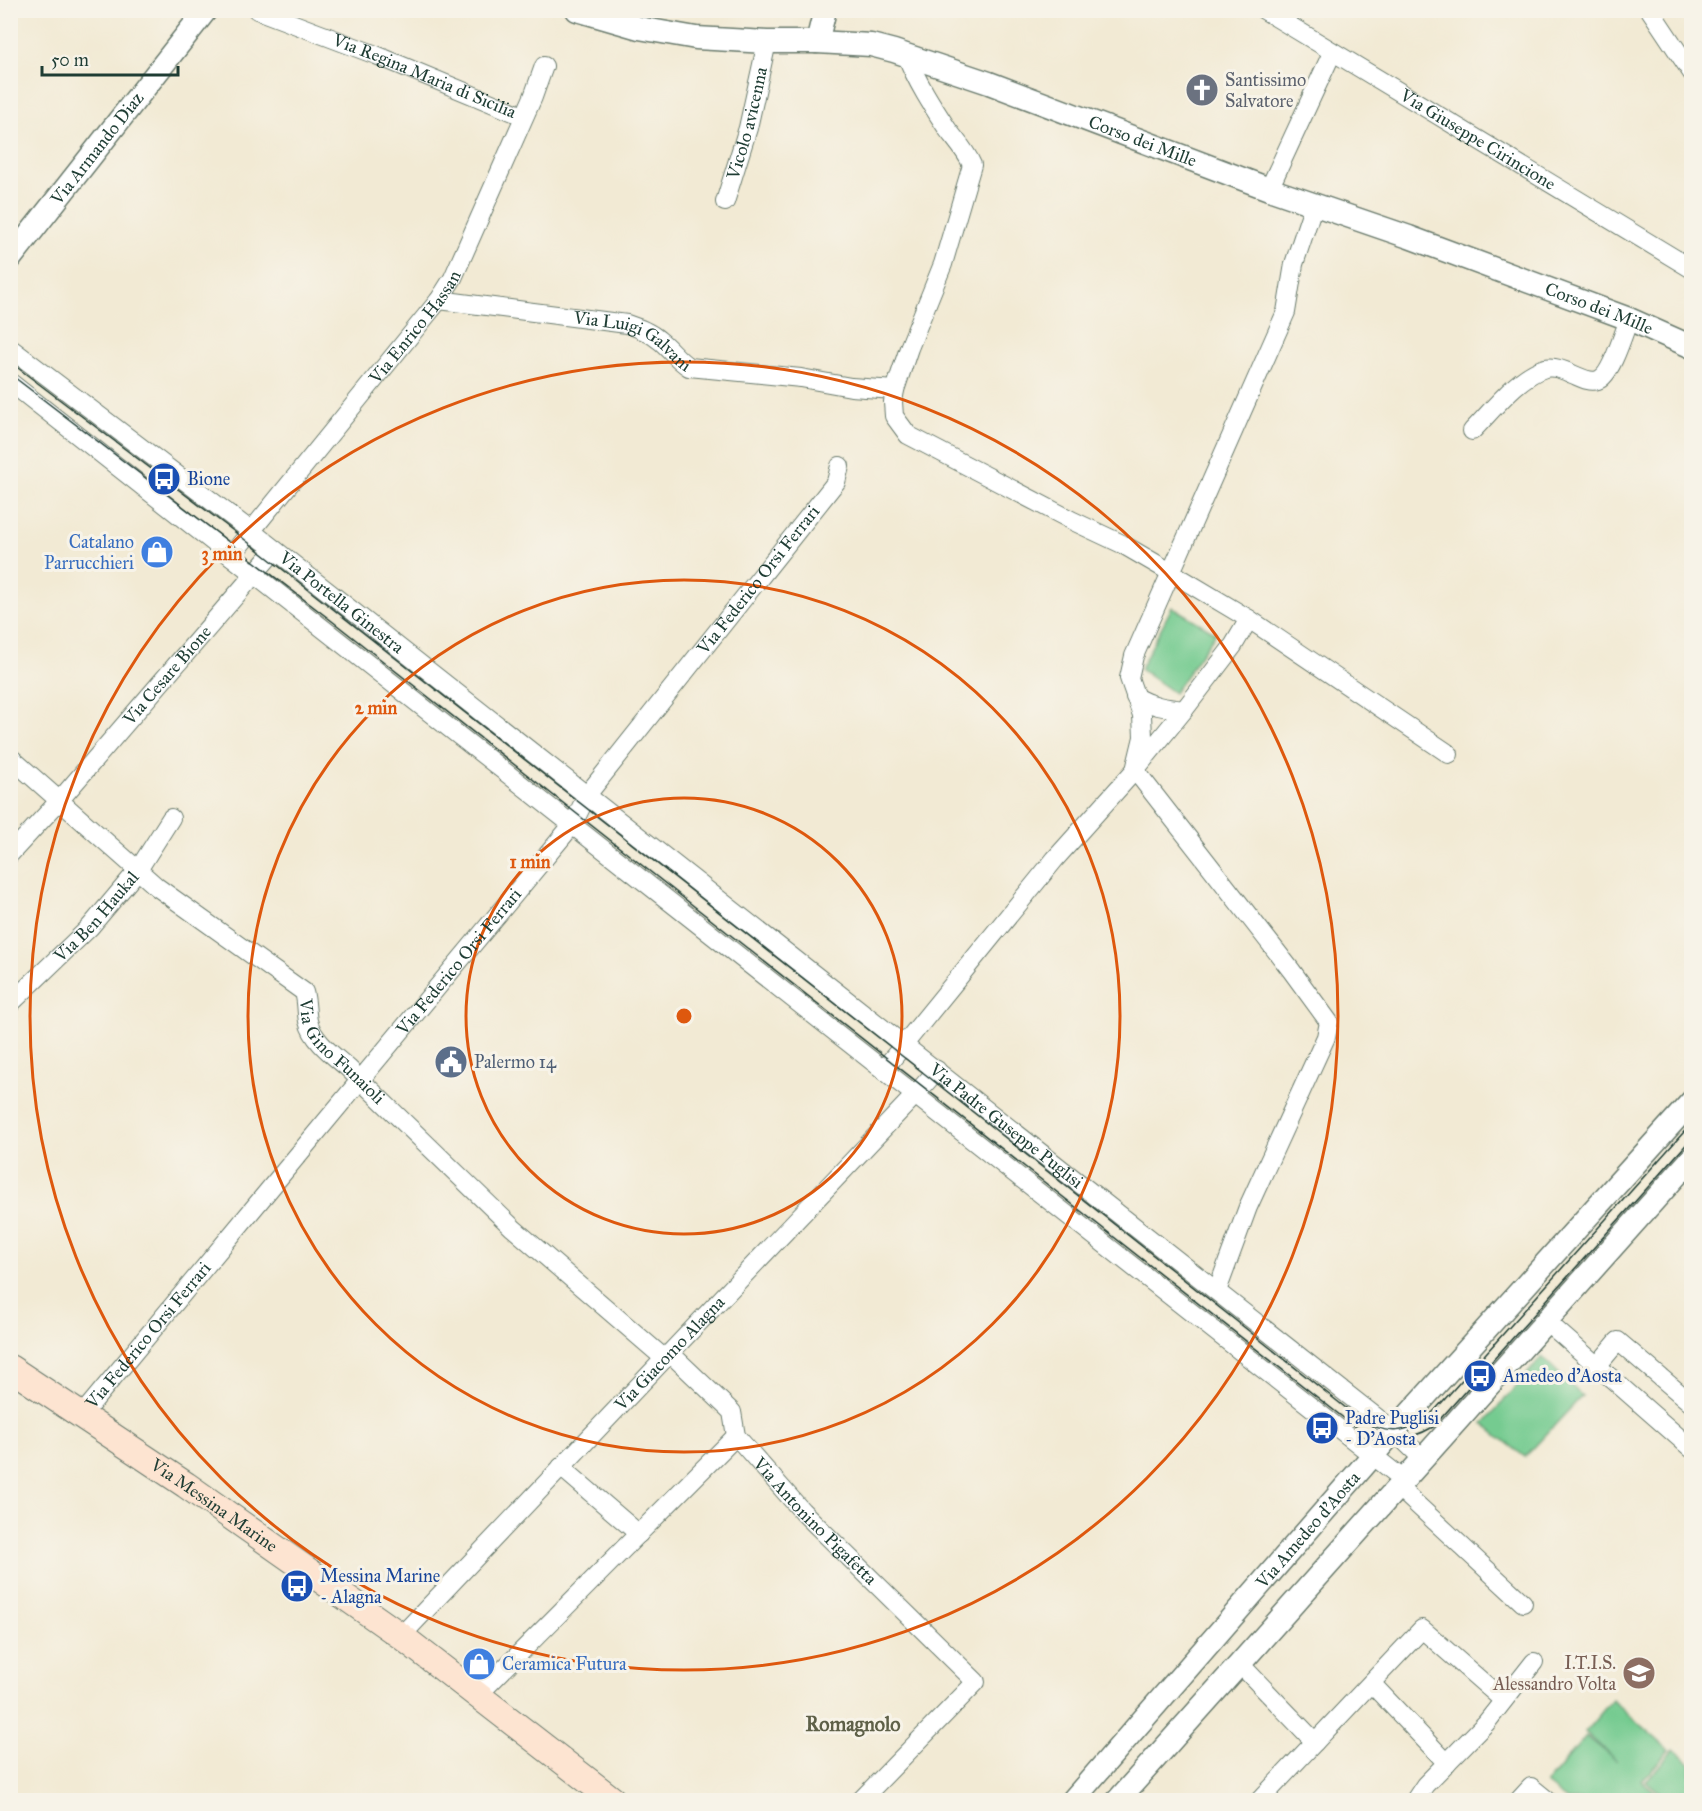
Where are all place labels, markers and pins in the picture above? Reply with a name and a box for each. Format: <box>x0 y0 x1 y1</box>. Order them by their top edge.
place label: Santissimo Salvatore <box>1225 69 1306 112</box>
church icon: Santissimo Salvatore <box>1184 72 1220 108</box>
bus stop icon: Bione <box>146 461 182 497</box>
place label: Bione <box>187 468 230 490</box>
place label: Catalano Parrucchieri <box>44 531 134 574</box>
shop icon: Catalano Parrucchieri <box>139 534 175 570</box>
centre of rings <box>674 1006 694 1026</box>
public building icon: Palermo 14 <box>433 1044 469 1080</box>
place label: Palermo 14 <box>474 1051 557 1073</box>
bus stop icon: Amedeo d'Aosta <box>1462 1358 1498 1394</box>
place label: Amedeo d'Aosta <box>1502 1365 1622 1387</box>
place label: Padre Puglisi - D'Aosta <box>1345 1407 1439 1450</box>
bus stop icon: Padre Puglisi - D'Aosta <box>1304 1410 1340 1446</box>
place label: Messina Marine - Alagna <box>320 1565 440 1609</box>
bus stop icon: Messina Marine - Alagna <box>279 1568 315 1604</box>
shop icon: Ceramica Futura <box>461 1646 497 1682</box>
place label: I.T.I.S. Alessandro Volta <box>1492 1652 1616 1695</box>
place label: Ceramica Futura <box>502 1653 627 1675</box>
school or university icon: I.T.I.S. Alessandro Volta <box>1621 1655 1657 1691</box>

